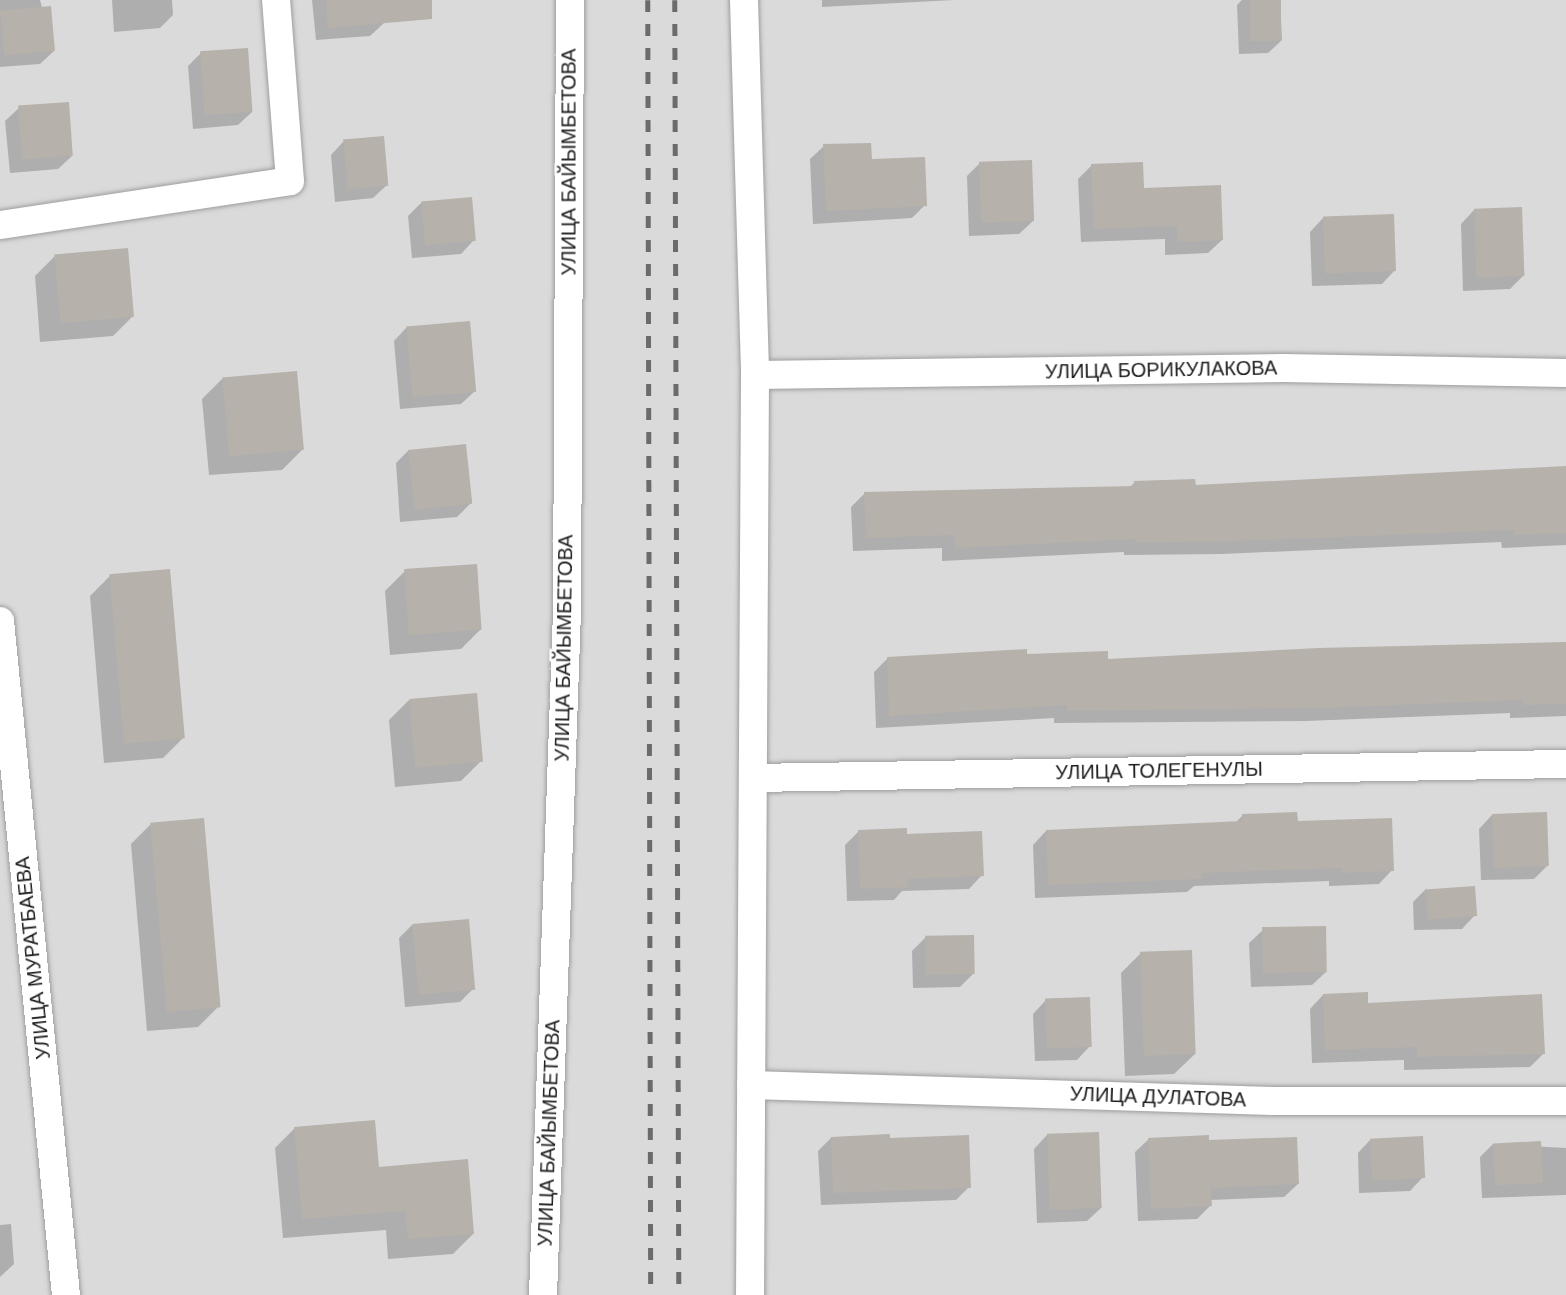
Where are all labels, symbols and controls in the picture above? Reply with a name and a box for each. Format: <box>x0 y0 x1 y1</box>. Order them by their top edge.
street label: УЛИЦА БАЙЫМБЕТОВА <box>557 48 581 276</box>
street label: УЛИЦА БОРИКУЛАКОВА <box>1045 356 1277 384</box>
street label: УЛИЦА БАЙЫМБЕТОВА <box>550 534 578 762</box>
street label: УЛИЦА ТОЛЕГЕНУЛЫ <box>1055 757 1263 785</box>
street label: УЛИЦА МУРАТБАЕВА <box>10 855 56 1061</box>
street label: УЛИЦА БАЙЫМБЕТОВА <box>533 1019 565 1247</box>
street label: УЛИЦА ДУЛАТОВА <box>1069 1082 1247 1112</box>

